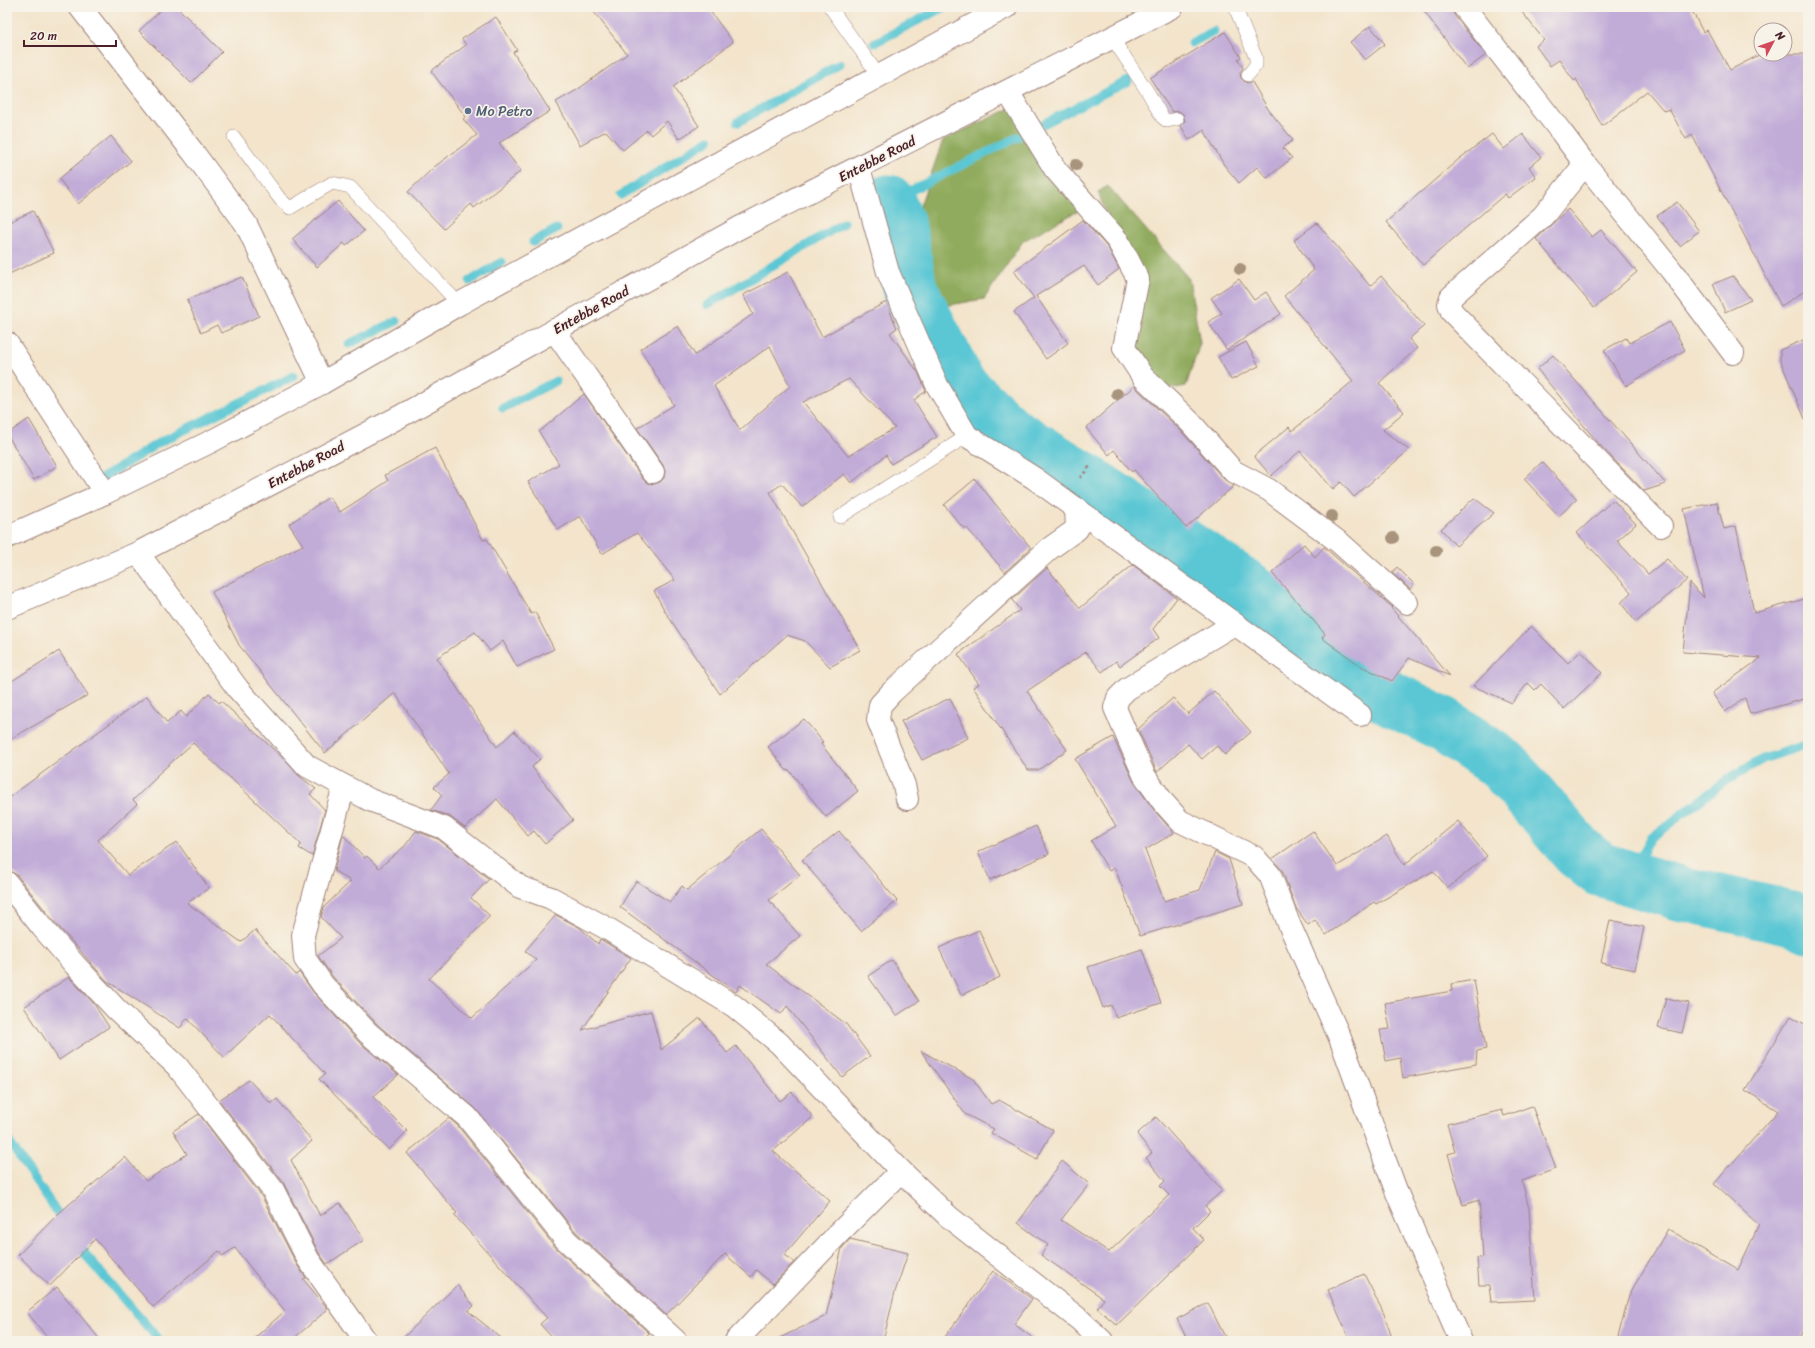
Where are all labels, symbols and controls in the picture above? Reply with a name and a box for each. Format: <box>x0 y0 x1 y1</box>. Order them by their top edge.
scale bar <box>24 22 116 48</box>
north arrow <box>1753 22 1793 62</box>
text: 20 m <box>30 25 57 47</box>
text: N <box>1770 26 1790 45</box>
place label: Mo Petro <box>476 99 532 124</box>
marker: Mo Petro <box>463 106 473 116</box>
street label: Entebbe Road <box>834 128 922 189</box>
street label: Entebbe Road <box>548 278 635 341</box>
street label: Entebbe Road <box>263 433 351 496</box>

